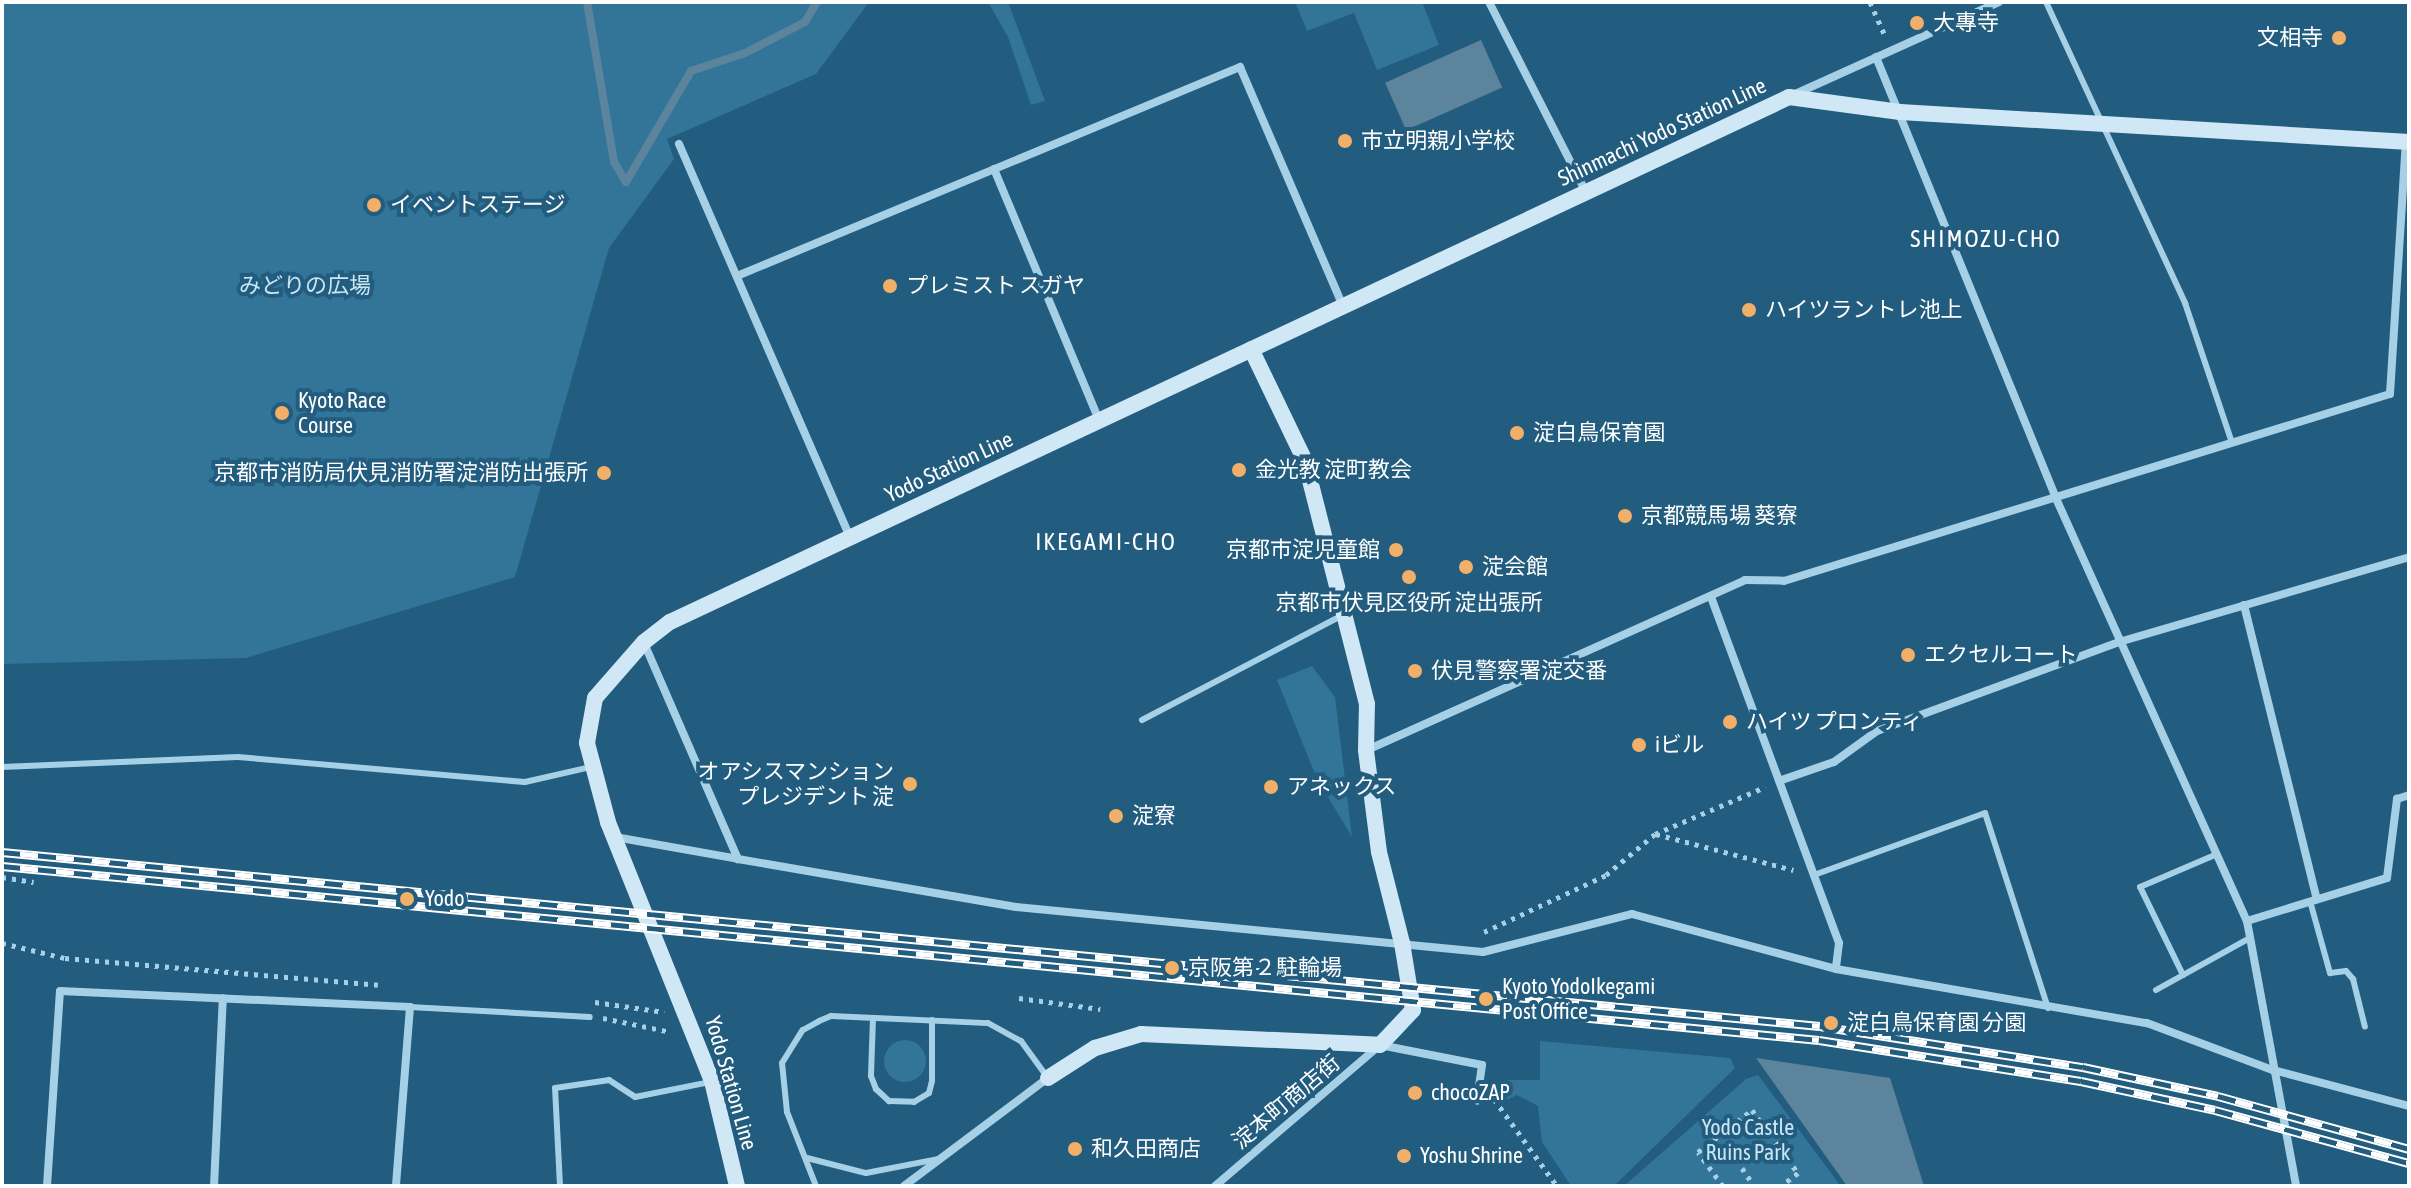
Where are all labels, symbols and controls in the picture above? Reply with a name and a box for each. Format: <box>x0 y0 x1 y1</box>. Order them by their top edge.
place label: 大專寺 <box>1933 10 1999 36</box>
marker: 大專寺 <box>1908 14 1926 32</box>
place label: 文相寺 <box>2257 25 2323 51</box>
marker: 文相寺 <box>2330 29 2348 47</box>
street label: Shinmachi Yodo Station Line <box>1554 72 1770 192</box>
place label: 市立明親小学校 <box>1361 128 1515 154</box>
marker: 市立明親小学校 <box>1336 132 1354 150</box>
place label: イベントステージ <box>390 192 566 218</box>
marker: イベントステージ <box>365 196 383 214</box>
district label: SHIMOZU-CHO <box>1910 225 2062 253</box>
park label: みどりの広場 <box>239 273 371 299</box>
place label: プレミスト スガヤ <box>906 273 1085 299</box>
marker: プレミスト スガヤ <box>881 277 899 295</box>
place label: ハイツラントレ池上 <box>1765 297 1963 323</box>
marker: ハイツラントレ池上 <box>1740 301 1758 319</box>
place label: Kyoto Race Course <box>298 387 386 438</box>
marker: Kyoto Race Course <box>273 404 291 422</box>
place label: 淀白鳥保育園 <box>1533 420 1665 446</box>
marker: 淀白鳥保育園 <box>1508 424 1526 442</box>
street label: Yodo Station Line <box>881 426 1017 508</box>
place label: 金光教 淀町教会 <box>1255 457 1412 483</box>
place label: 京都市消防局伏見消防署淀消防出張所 <box>214 460 588 486</box>
marker: 金光教 淀町教会 <box>1230 461 1248 479</box>
marker: 京都市消防局伏見消防署淀消防出張所 <box>595 464 613 482</box>
place label: 京都競馬場 葵寮 <box>1641 503 1798 529</box>
marker: 京都競馬場 葵寮 <box>1616 507 1634 525</box>
district label: IKEGAMI-CHO <box>1035 528 1177 556</box>
place label: 京都市淀児童館 <box>1226 537 1380 563</box>
marker: 京都市淀児童館 <box>1387 541 1405 559</box>
place label: 淀会館 <box>1482 554 1548 580</box>
marker: 淀会館 <box>1457 558 1475 576</box>
marker: 京都市伏見区役所 淀出張所 <box>1400 568 1418 586</box>
place label: 京都市伏見区役所 淀出張所 <box>1275 590 1543 616</box>
place label: エクセルコート <box>1924 642 2078 668</box>
marker: エクセルコート <box>1899 646 1917 664</box>
place label: 伏見警察署淀交番 <box>1431 658 1607 684</box>
marker: 伏見警察署淀交番 <box>1406 662 1424 680</box>
place label: ハイツ プロンティ <box>1746 709 1925 735</box>
marker: ハイツ プロンティ <box>1721 713 1739 731</box>
place label: iビル <box>1655 732 1704 758</box>
marker: iビル <box>1630 736 1648 754</box>
place label: オアシスマンション プレジデント 淀 <box>696 758 894 810</box>
place label: アネックス <box>1287 774 1397 800</box>
marker: オアシスマンション プレジデント 淀 <box>901 775 919 793</box>
marker: アネックス <box>1262 778 1280 796</box>
place label: 淀寮 <box>1132 803 1176 829</box>
marker: 淀寮 <box>1107 807 1125 825</box>
place label: Yodo <box>425 886 465 912</box>
marker: Yodo <box>396 888 418 910</box>
place label: 京阪第２駐輪場 <box>1188 955 1342 981</box>
marker: 京阪第２駐輪場 <box>1163 959 1181 977</box>
place label: Kyoto YodoIkegami Post Office <box>1502 973 1655 1024</box>
marker: Kyoto YodoIkegami Post Office <box>1477 990 1495 1008</box>
place label: 淀白鳥保育園 分園 <box>1847 1010 2026 1036</box>
street label: Yodo Station Line <box>699 1013 763 1153</box>
marker: 淀白鳥保育園 分園 <box>1822 1014 1840 1032</box>
street label: 淀本町商店街 <box>1227 1049 1345 1155</box>
place label: chocoZAP <box>1431 1080 1510 1106</box>
marker: chocoZAP <box>1406 1084 1424 1102</box>
park label: Yodo Castle Ruins Park <box>1702 1114 1794 1166</box>
place label: 和久田商店 <box>1091 1136 1201 1162</box>
marker: 和久田商店 <box>1066 1140 1084 1158</box>
place label: Yoshu Shrine <box>1420 1143 1523 1169</box>
marker: Yoshu Shrine <box>1395 1147 1413 1165</box>

